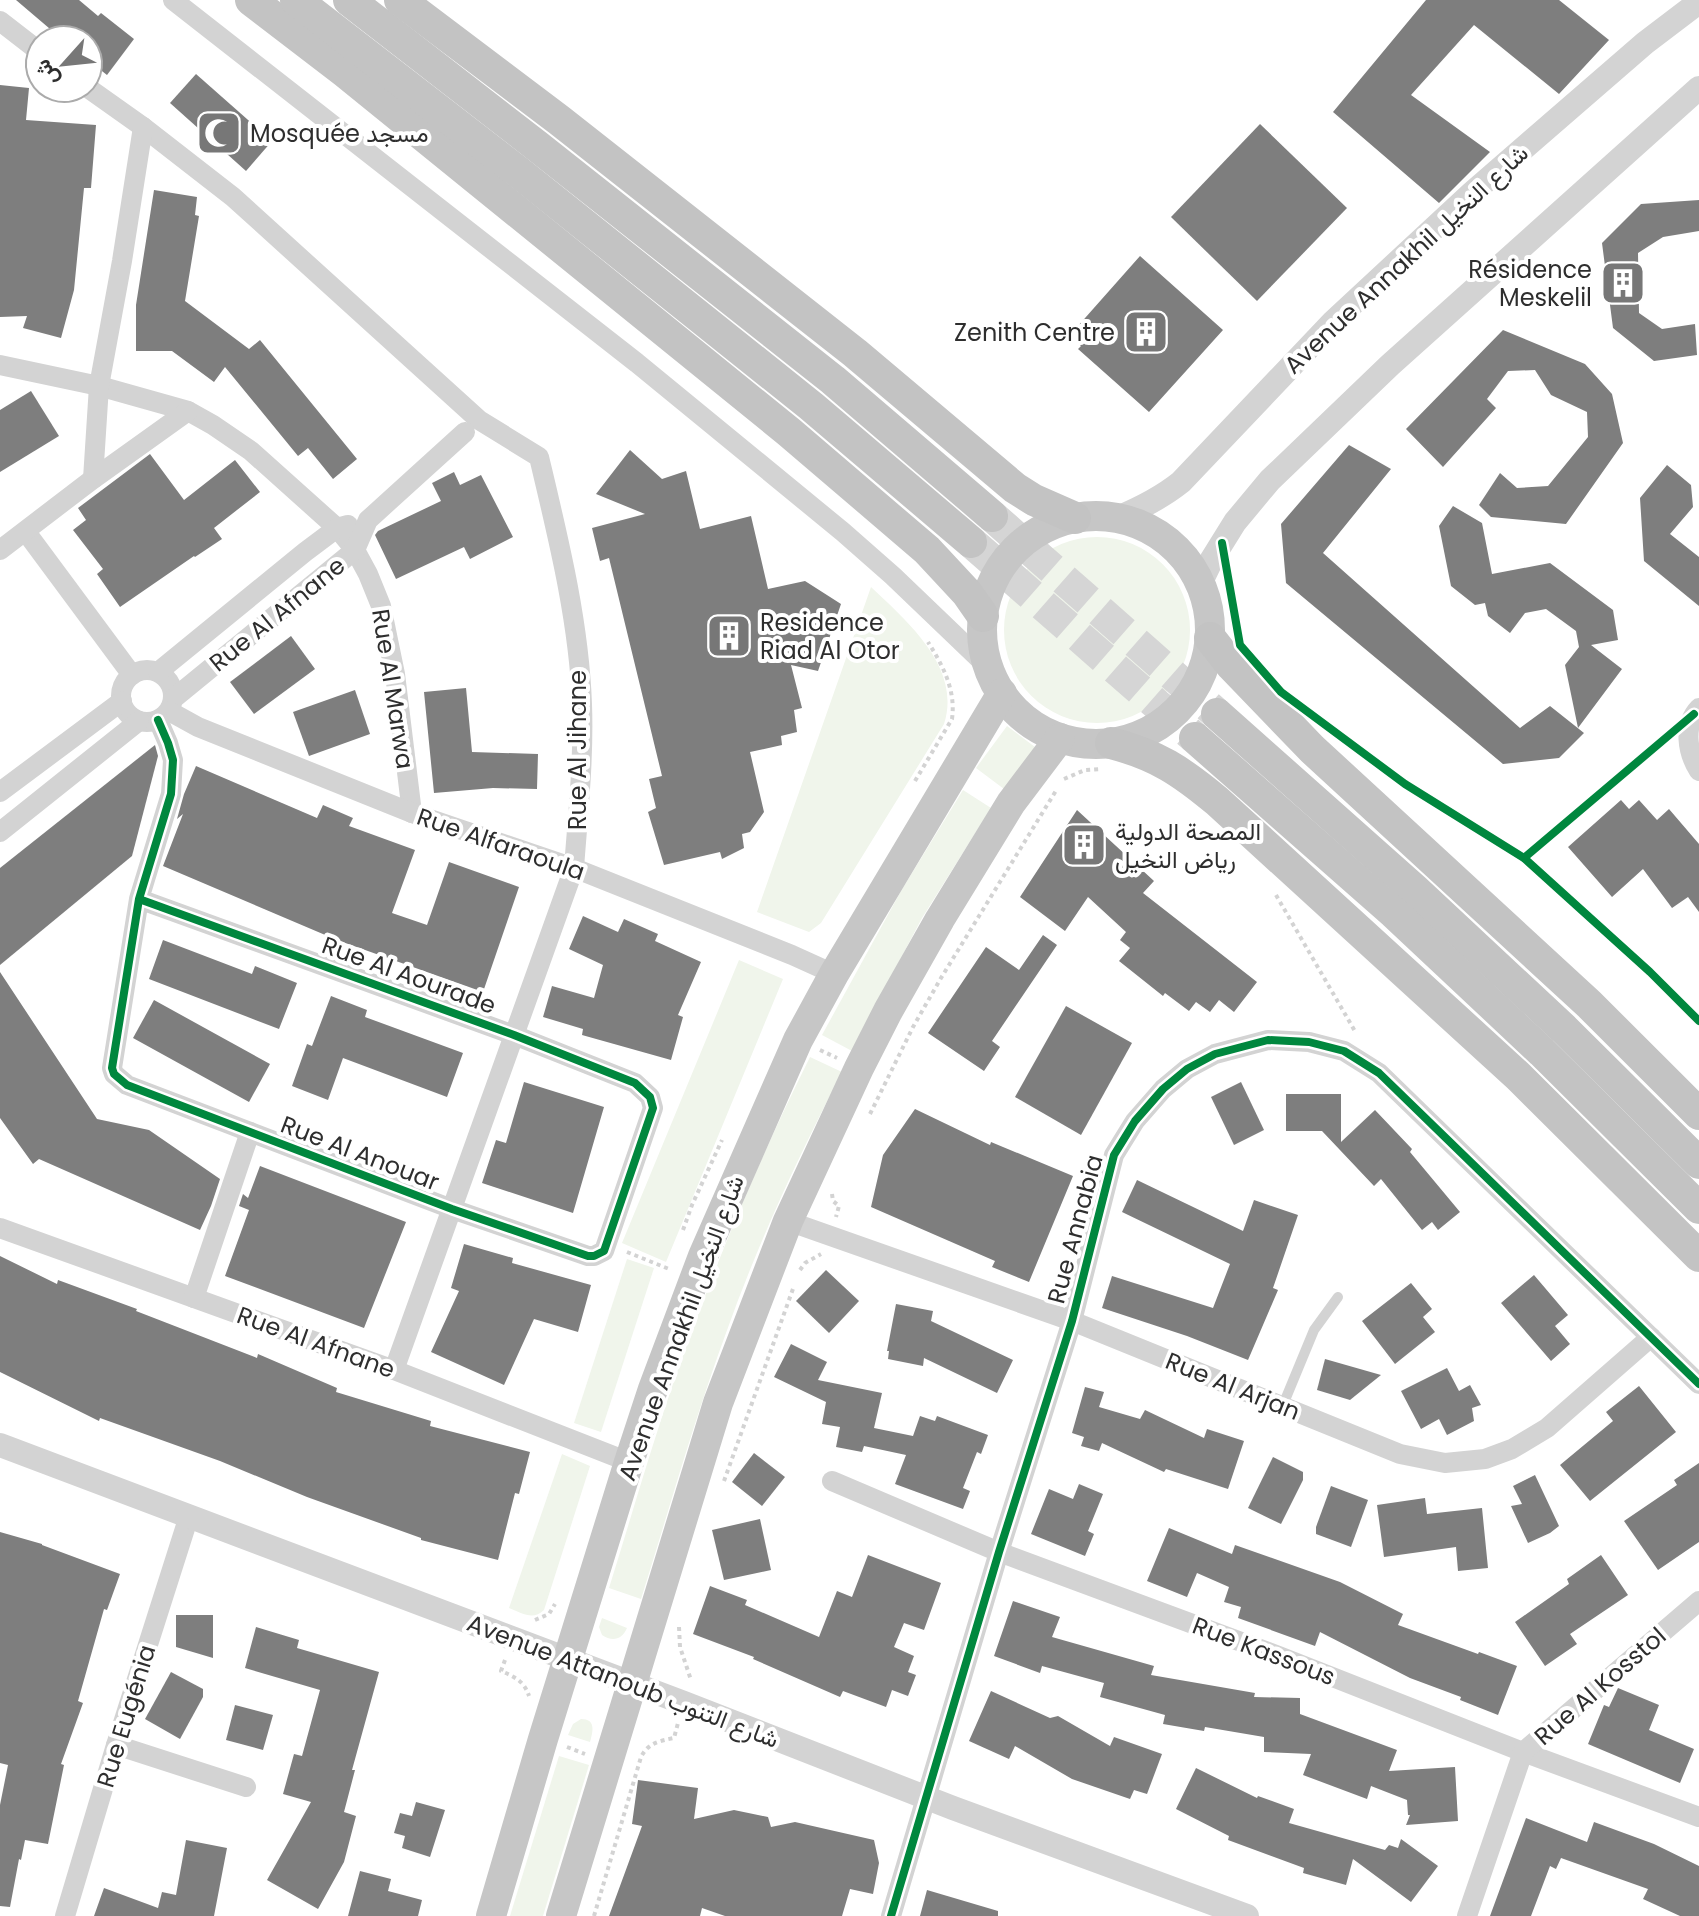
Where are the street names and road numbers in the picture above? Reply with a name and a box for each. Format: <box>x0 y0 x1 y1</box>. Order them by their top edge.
street label: Avenue Annakhil شارع النخيل <box>1277 137 1535 381</box>
street label: Rue Al Afnane <box>202 549 352 679</box>
street label: Rue Al Marwa <box>364 607 422 771</box>
street label: Rue Al Jihane <box>561 670 594 830</box>
street label: Rue Alfaraoula <box>413 800 589 888</box>
street label: Rue Al Aourade <box>317 928 501 1022</box>
street label: Rue Al Anouar <box>276 1108 444 1198</box>
street label: Rue Annabia <box>1039 1151 1111 1307</box>
street label: Avenue Annakhil شارع النخيل <box>610 1171 752 1485</box>
street label: Rue Al Afnane <box>233 1298 399 1386</box>
street label: Rue Al Arjan <box>1161 1344 1305 1428</box>
street label: Avenue Attanoub شارع التنوب <box>462 1606 784 1756</box>
street label: Rue Kassous <box>1188 1609 1340 1693</box>
street label: Rue Al Kosstol <box>1527 1620 1673 1752</box>
street label: Rue Eugénia <box>89 1641 163 1791</box>

